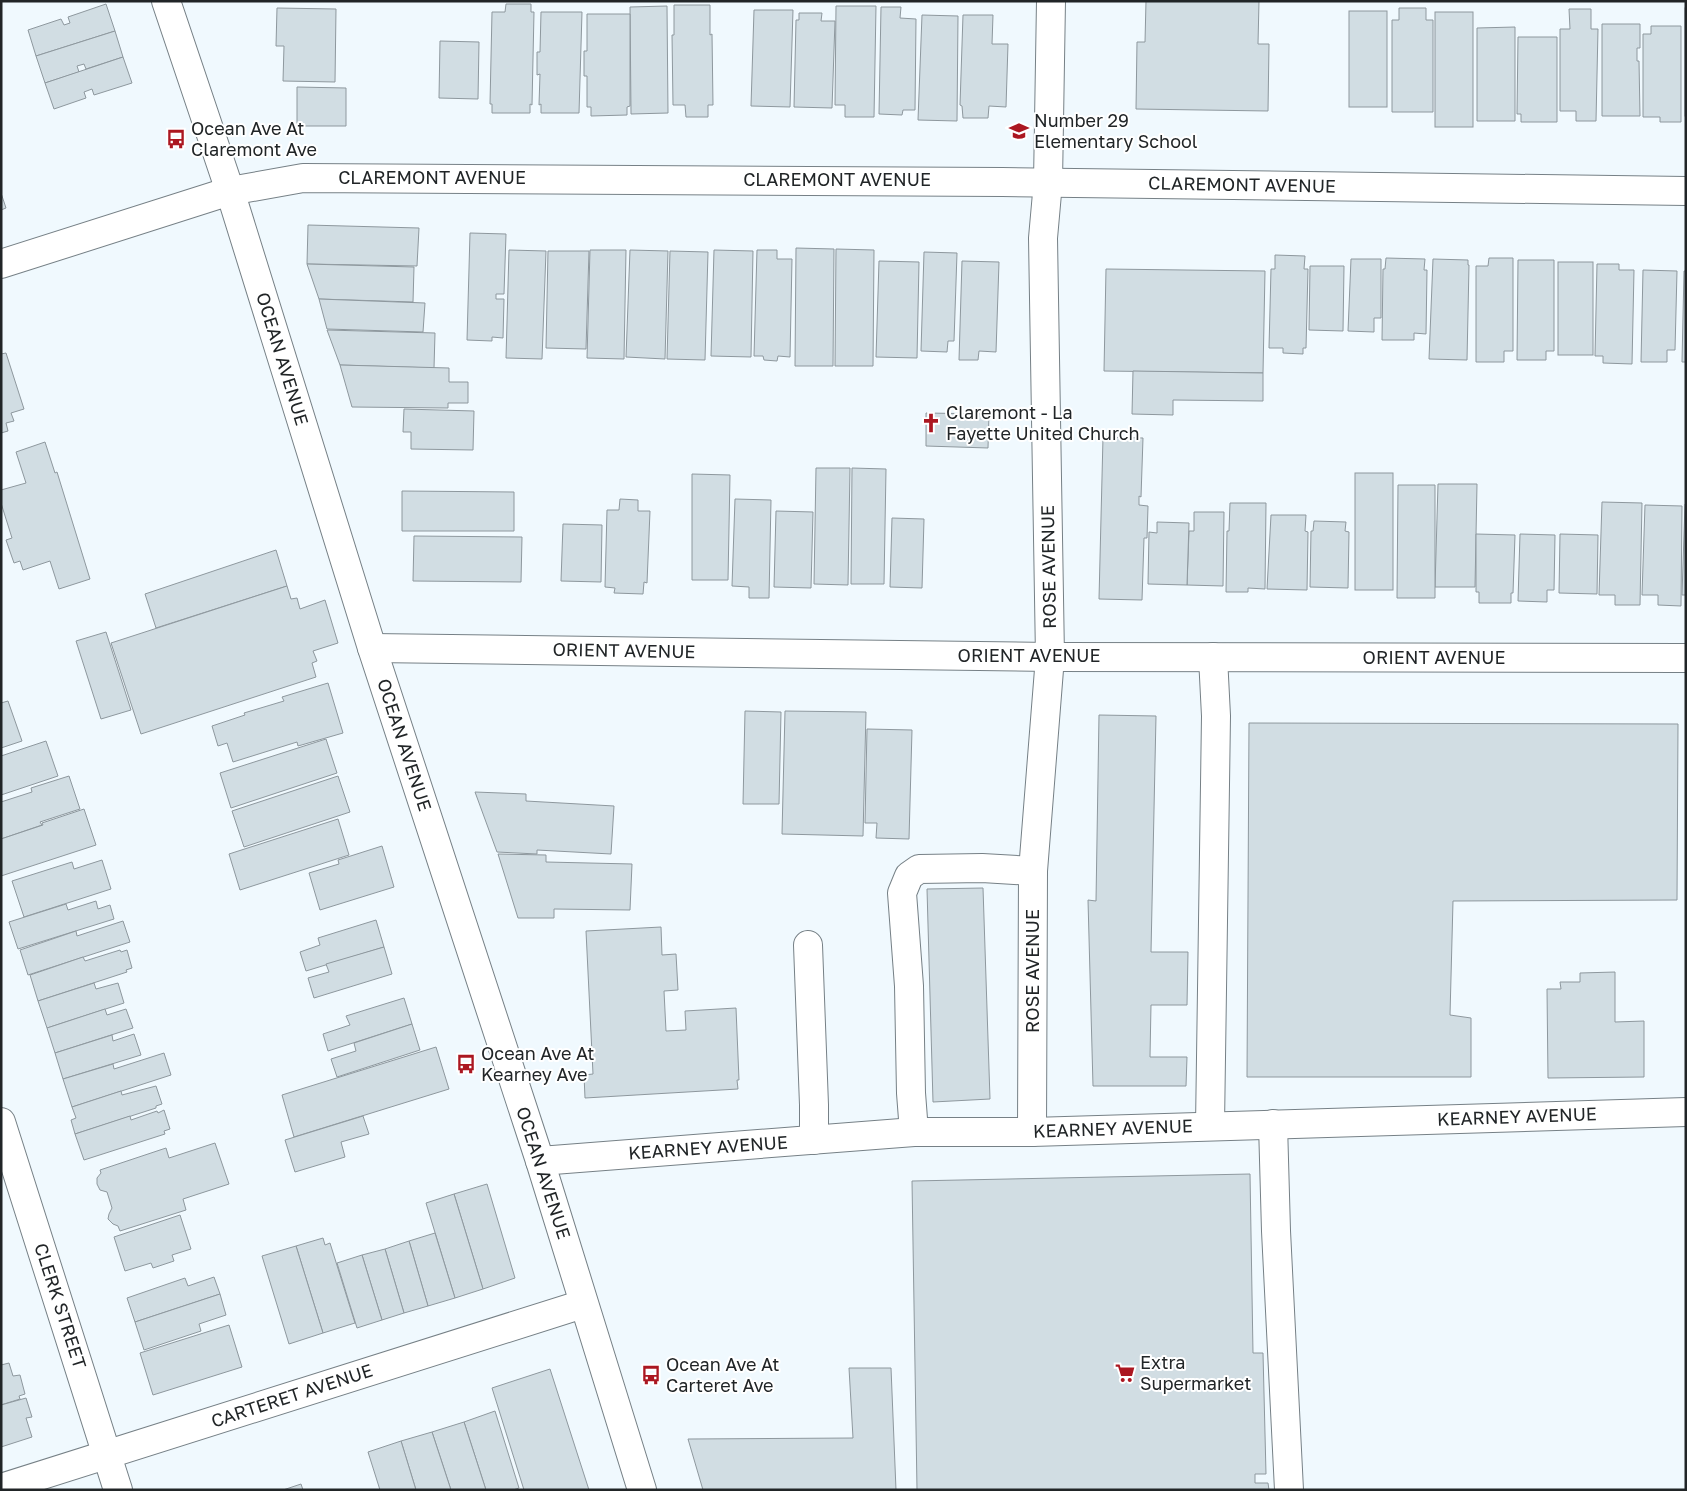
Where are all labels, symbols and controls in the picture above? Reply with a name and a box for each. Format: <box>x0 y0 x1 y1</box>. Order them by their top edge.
place label: Number 29 Elementary School <box>1034 109 1198 152</box>
place label: Ocean Ave At Claremont Ave <box>191 117 317 160</box>
school or university icon: Number 29 Elementary School <box>1008 120 1030 142</box>
bus stop icon: Ocean Ave At Claremont Ave <box>165 128 187 150</box>
street label: CLAREMONT AVENUE <box>338 166 526 188</box>
street label: CLAREMONT AVENUE <box>743 168 931 190</box>
street label: CLAREMONT AVENUE <box>1148 171 1336 197</box>
street label: OCEAN AVENUE <box>252 289 314 428</box>
place label: Claremont - La Fayette United Church <box>946 401 1140 444</box>
church icon: Claremont - La Fayette United Church <box>920 412 942 434</box>
street label: ROSE AVENUE <box>1036 505 1060 629</box>
street label: ORIENT AVENUE <box>552 638 696 662</box>
street label: ORIENT AVENUE <box>958 644 1100 666</box>
street label: ORIENT AVENUE <box>1363 646 1505 668</box>
street label: OCEAN AVENUE <box>373 676 437 814</box>
street label: ROSE AVENUE <box>1021 909 1043 1033</box>
place label: Ocean Ave At Kearney Ave <box>481 1042 595 1085</box>
bus stop icon: Ocean Ave At Kearney Ave <box>455 1053 477 1075</box>
street label: KEARNEY AVENUE <box>1437 1102 1597 1130</box>
street label: OCEAN AVENUE <box>512 1104 576 1242</box>
street label: KEARNEY AVENUE <box>1033 1114 1193 1142</box>
street label: KEARNEY AVENUE <box>627 1130 788 1164</box>
street label: CLERK STREET <box>30 1240 92 1371</box>
place label: Extra Supermarket <box>1140 1351 1252 1394</box>
place label: Ocean Ave At Carteret Ave <box>666 1353 780 1396</box>
street label: CARTERET AVENUE <box>208 1359 375 1432</box>
supermarket icon: Extra Supermarket <box>1114 1362 1136 1384</box>
bus stop icon: Ocean Ave At Carteret Ave <box>640 1364 662 1386</box>

